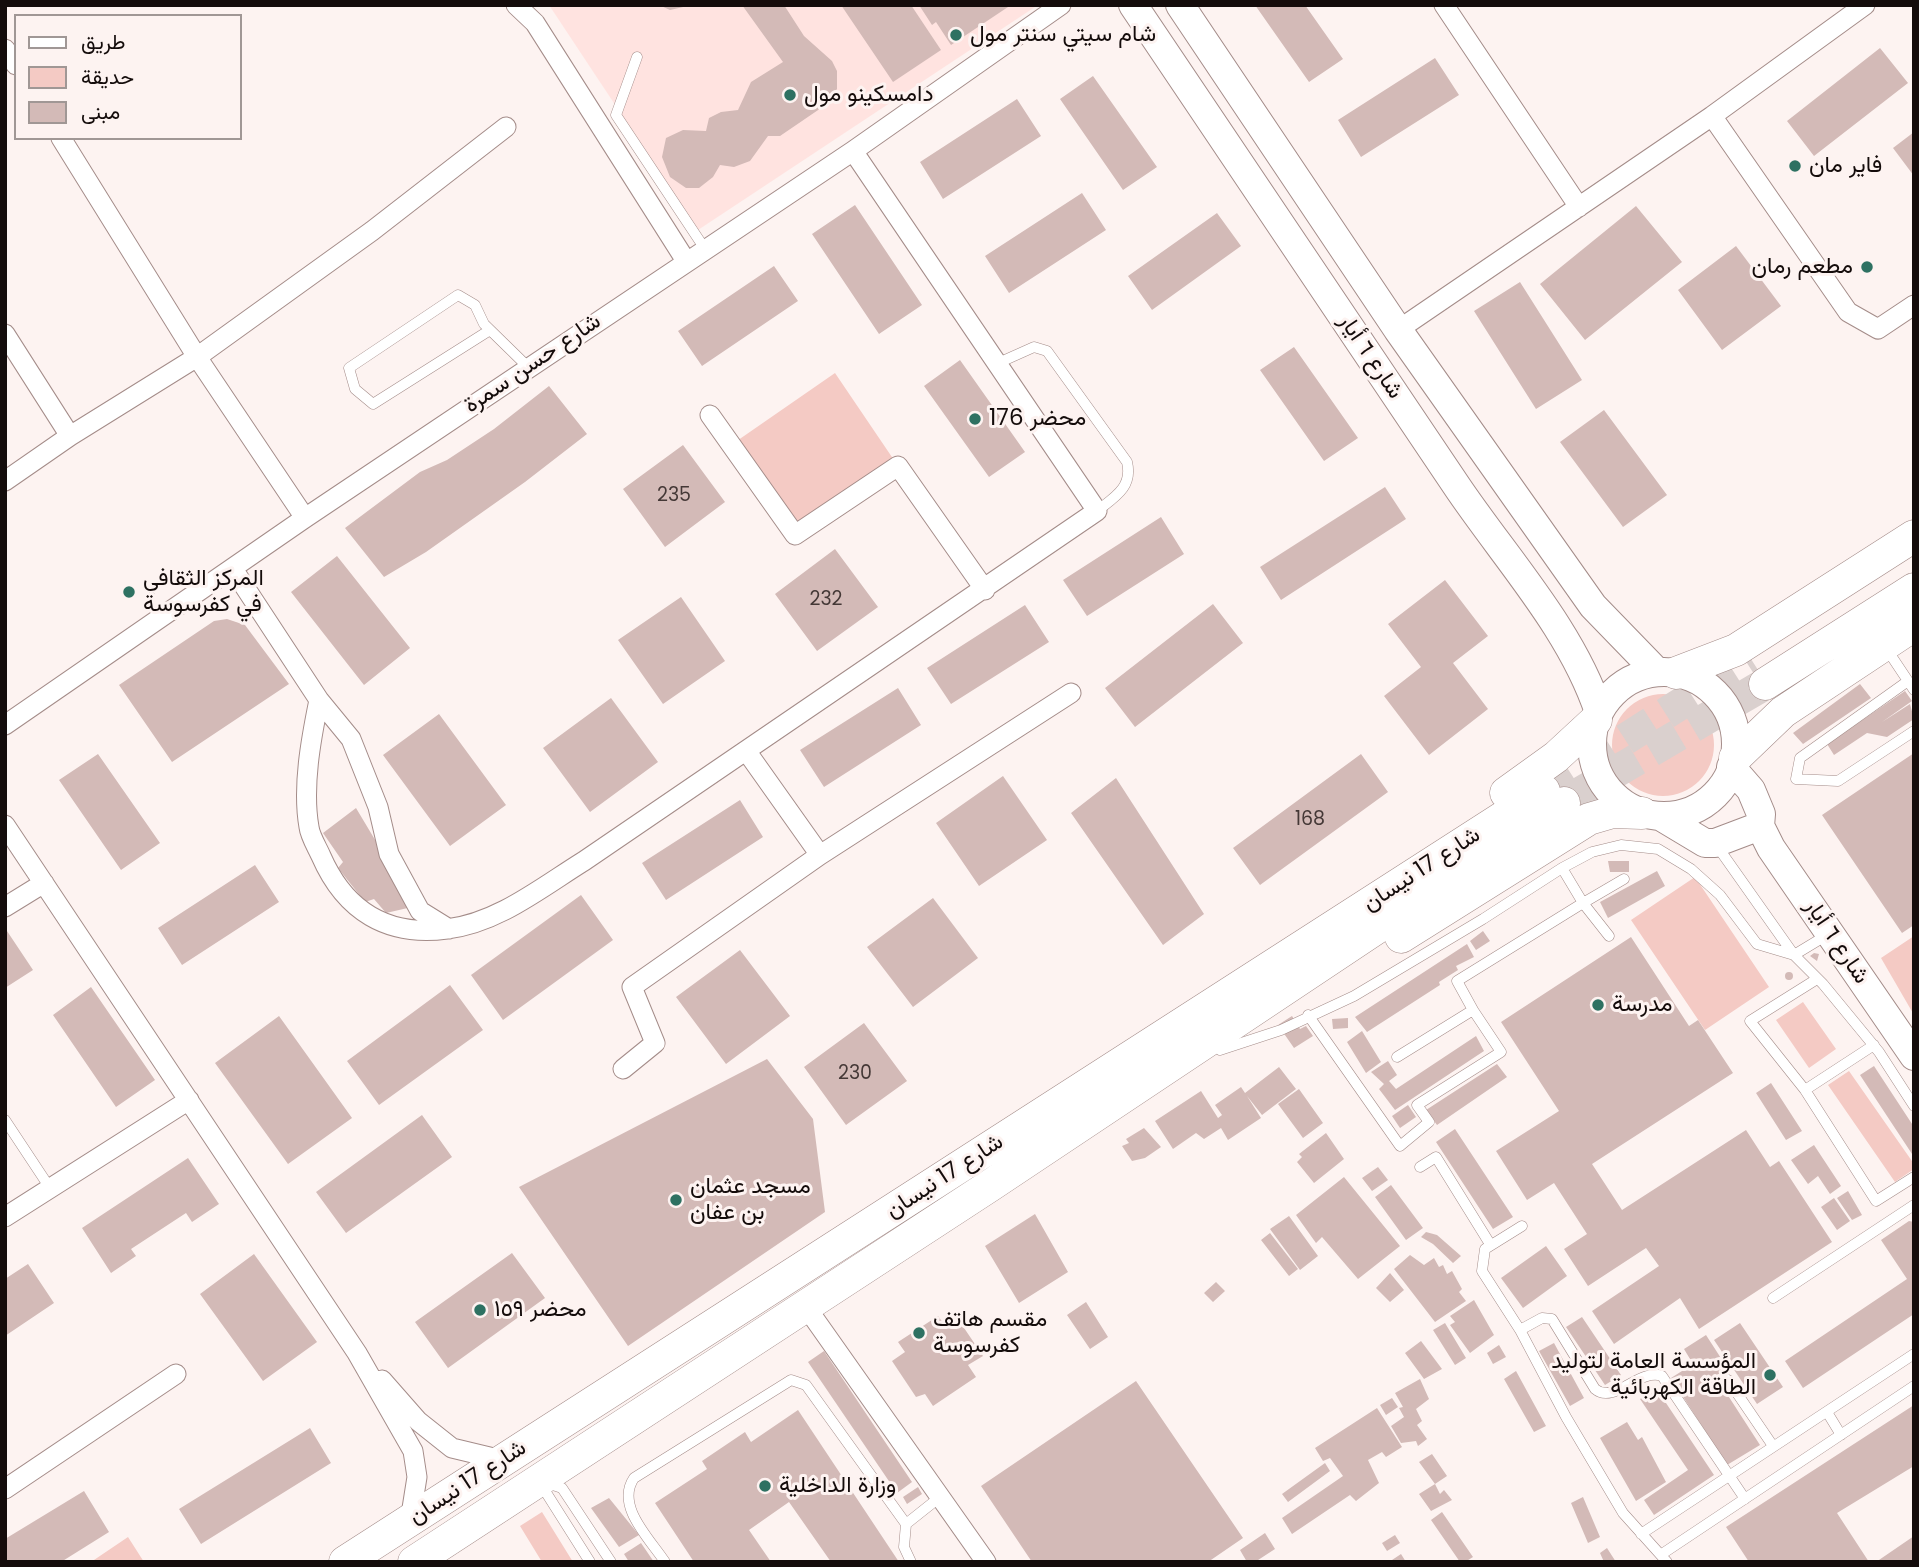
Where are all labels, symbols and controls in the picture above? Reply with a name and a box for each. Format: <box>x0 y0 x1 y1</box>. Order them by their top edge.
legend <box>14 14 242 140</box>
place label: شام سيتي سنتر مول <box>970 21 1156 49</box>
text: طريق <box>81 27 126 56</box>
marker: شام سيتي سنتر مول <box>948 27 964 43</box>
text: حديقة <box>81 62 134 91</box>
place label: دامسكينو مول <box>804 81 933 109</box>
marker: دامسكينو مول <box>782 87 798 103</box>
text: مبنى <box>81 97 120 126</box>
place label: فاير مان <box>1809 152 1882 180</box>
marker: فاير مان <box>1787 158 1803 174</box>
place label: مطعم رمان <box>1751 253 1853 281</box>
marker: مطعم رمان <box>1859 259 1875 275</box>
street label: شارع حسن سمرة <box>459 308 607 420</box>
street label: شارع ٦ أيار <box>1332 309 1408 405</box>
place label: محضر 176 <box>989 405 1086 433</box>
marker: محضر 176 <box>967 411 983 427</box>
house number: 235 <box>657 485 691 507</box>
place label: المركز الثقافي في كفرسوسة <box>143 565 264 619</box>
marker: المركز الثقافي في كفرسوسة <box>121 584 137 600</box>
house number: 232 <box>809 589 843 611</box>
house number: 168 <box>1295 809 1325 831</box>
street label: شارع 17 نيسان <box>1358 822 1486 918</box>
street label: شارع ٦ أيار <box>1798 894 1874 990</box>
place label: مدرسة <box>1612 991 1673 1019</box>
marker: مدرسة <box>1590 997 1606 1013</box>
house number: 230 <box>838 1063 872 1085</box>
street label: شارع 17 نيسان <box>881 1129 1009 1225</box>
place label: مسجد عثمان بن عفان <box>690 1173 811 1227</box>
marker: مسجد عثمان بن عفان <box>668 1192 684 1208</box>
place label: محضر ١٥٩ <box>494 1296 587 1324</box>
marker: محضر ١٥٩ <box>472 1302 488 1318</box>
place label: مقسم هاتف كفرسوسة <box>933 1306 1047 1360</box>
marker: مقسم هاتف كفرسوسة <box>911 1325 927 1341</box>
place label: المؤسسة العامة لتوليد الطاقة الكهربائية <box>1551 1348 1756 1402</box>
marker: المؤسسة العامة لتوليد الطاقة الكهربائية <box>1762 1367 1778 1383</box>
street label: شارع 17 نيسان <box>404 1435 532 1531</box>
place label: وزارة الداخلية <box>779 1472 896 1500</box>
marker: وزارة الداخلية <box>757 1478 773 1494</box>

